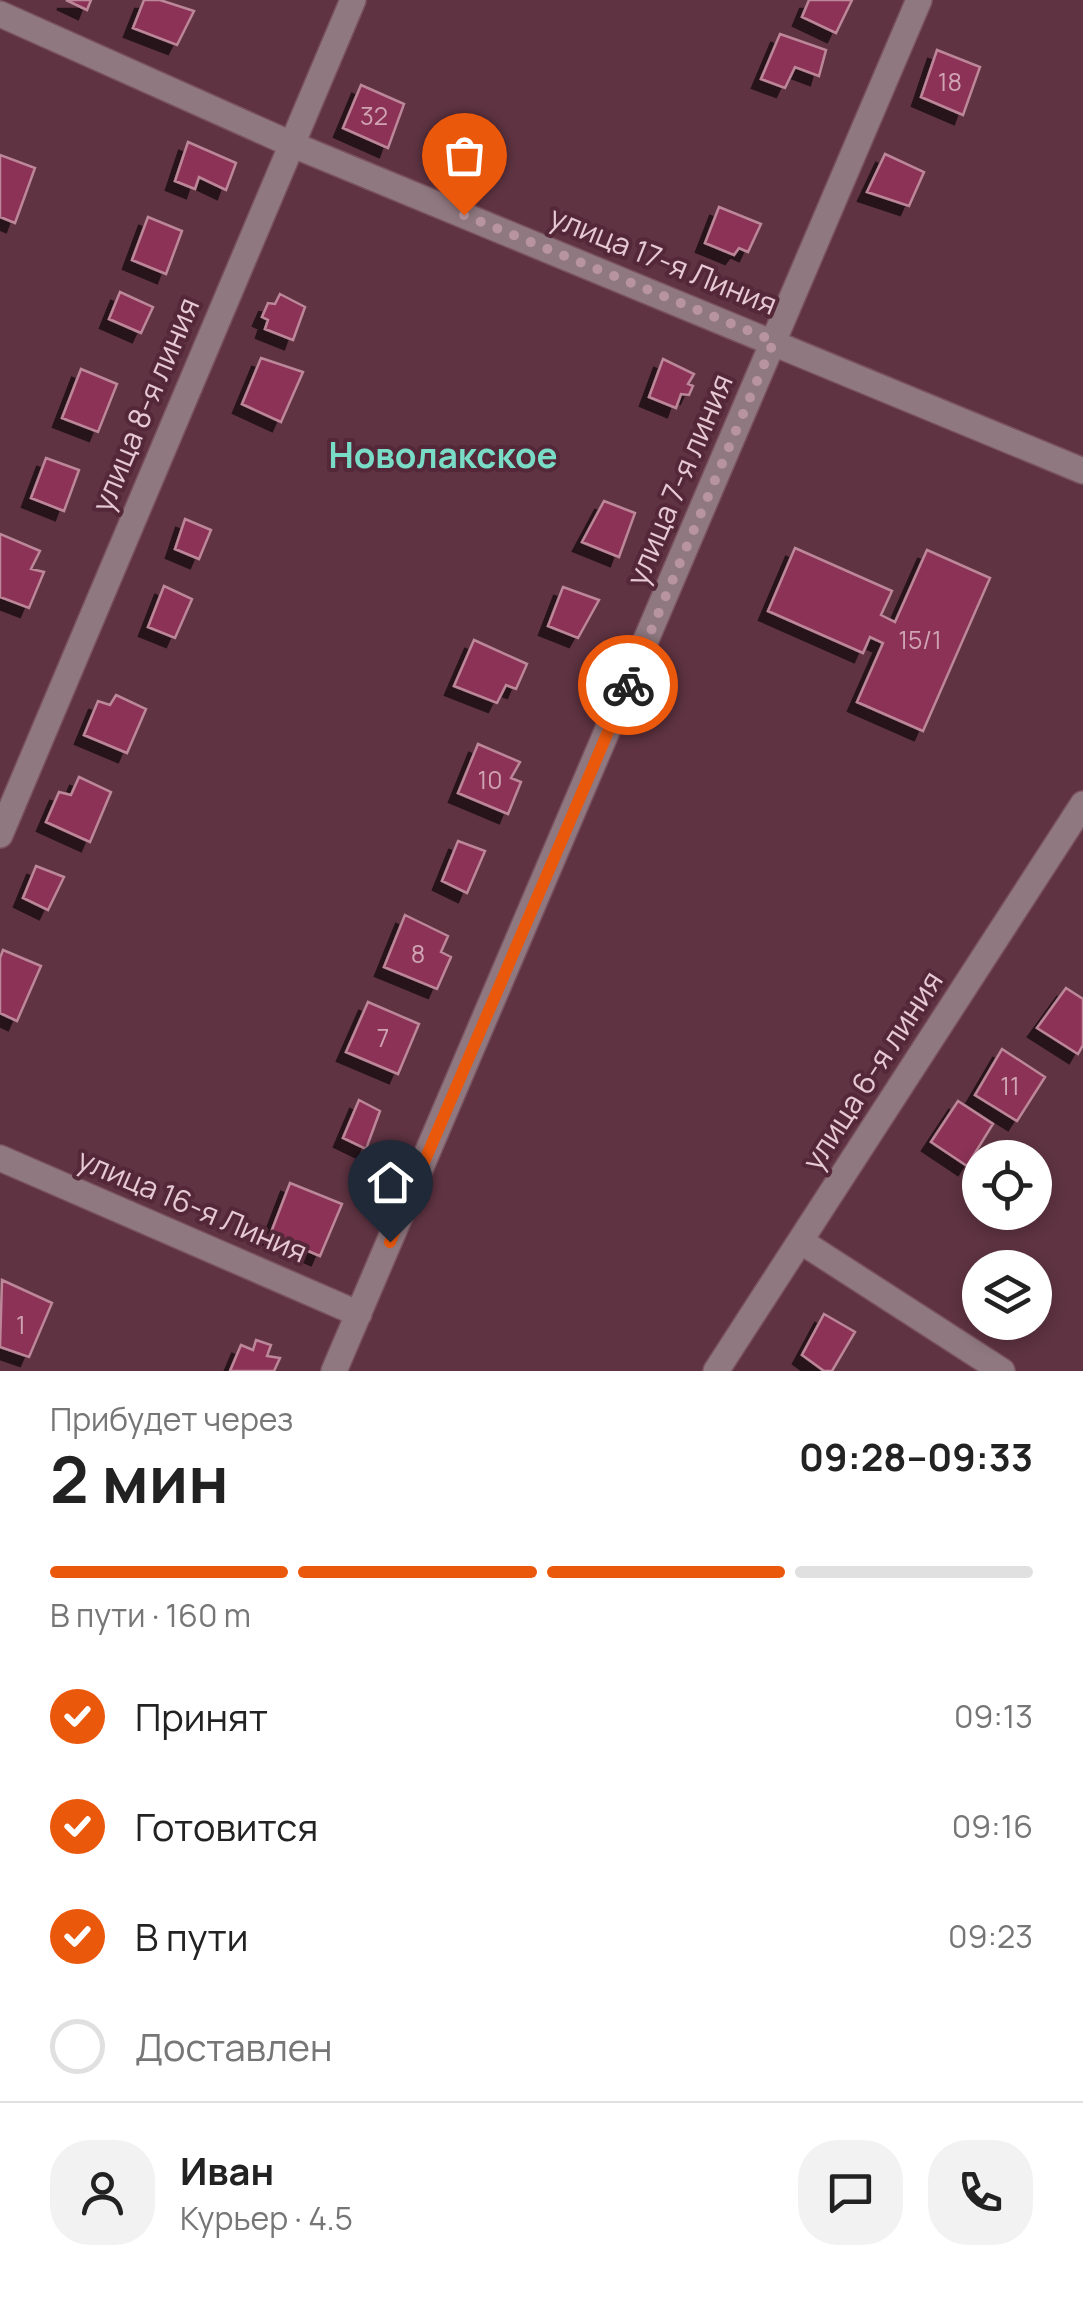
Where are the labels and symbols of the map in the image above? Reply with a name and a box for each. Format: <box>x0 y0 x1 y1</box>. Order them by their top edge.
house number: 18 <box>938 64 962 99</box>
house number: 32 <box>360 98 388 133</box>
pin <box>422 113 507 216</box>
street label: улица 17-я Линия <box>544 195 783 324</box>
street label: улица 8-я линия <box>81 291 208 518</box>
street label: улица 7-я линия <box>616 367 742 592</box>
district label: Новолакское <box>328 431 558 479</box>
house number: 15/1 <box>898 622 942 657</box>
courier <box>578 635 678 735</box>
house number: 10 <box>477 762 503 797</box>
house number: 8 <box>411 936 425 971</box>
street label: улица 6-я линия <box>792 962 952 1178</box>
house number: 7 <box>377 1020 389 1055</box>
house number: 11 <box>1000 1068 1020 1103</box>
street label: улица 16-я Линия <box>72 1138 314 1271</box>
pin <box>348 1140 433 1243</box>
house number: 1 <box>16 1307 26 1342</box>

